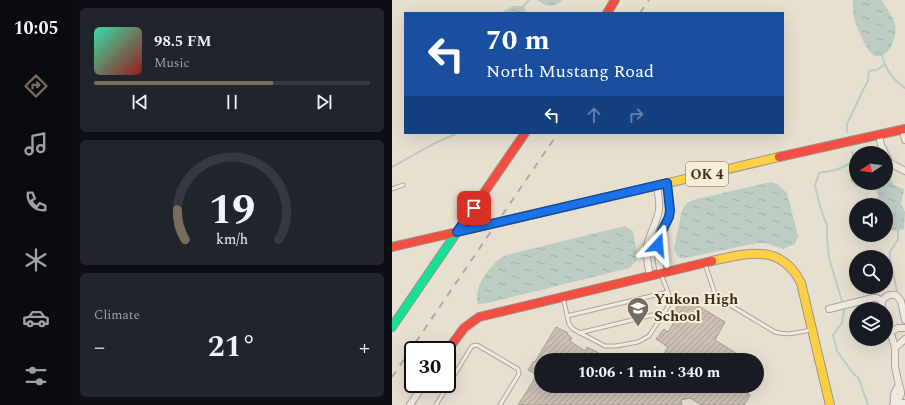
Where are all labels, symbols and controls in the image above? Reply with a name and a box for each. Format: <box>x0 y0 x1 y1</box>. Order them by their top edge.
text: 10:05 <box>13 15 59 42</box>
text: 70 m <box>486 19 550 62</box>
icon: left <box>420 28 472 80</box>
text: 98.5 FM <box>154 30 211 53</box>
text: Music <box>154 53 190 73</box>
text: North Mustang Road <box>486 58 654 85</box>
icon: directions <box>22 72 50 100</box>
icon: previous <box>129 91 151 113</box>
icon: pause <box>221 91 243 113</box>
icon: next <box>313 91 335 113</box>
icon: left <box>541 104 563 126</box>
icon: ahead <box>583 104 605 126</box>
icon: right <box>625 104 647 126</box>
icon: music <box>22 130 50 158</box>
north arrow <box>849 146 893 190</box>
map controls <box>849 146 893 346</box>
road number: OK 4 <box>686 162 728 186</box>
text: 19 <box>209 179 255 242</box>
icon: phone <box>22 188 50 216</box>
pin <box>457 191 491 225</box>
icon: arrive <box>463 197 485 219</box>
button: sound <box>849 198 893 242</box>
position arrow <box>637 224 679 266</box>
text: km/h <box>216 229 248 251</box>
icon: climate <box>22 246 50 274</box>
button: search <box>849 250 893 294</box>
place label: Yukon High School <box>654 288 738 328</box>
school or university icon: Yukon High School <box>625 295 651 328</box>
button: layers <box>849 302 893 346</box>
icon: car <box>22 304 50 332</box>
text: Climate <box>94 305 140 325</box>
text: 21° <box>208 324 256 370</box>
text: − <box>94 331 105 364</box>
text: + <box>359 331 370 364</box>
speed limit sign: 30 <box>404 341 456 393</box>
text: 10:06 · 1 min · 340 m <box>578 361 720 384</box>
icon: filters <box>22 362 50 390</box>

